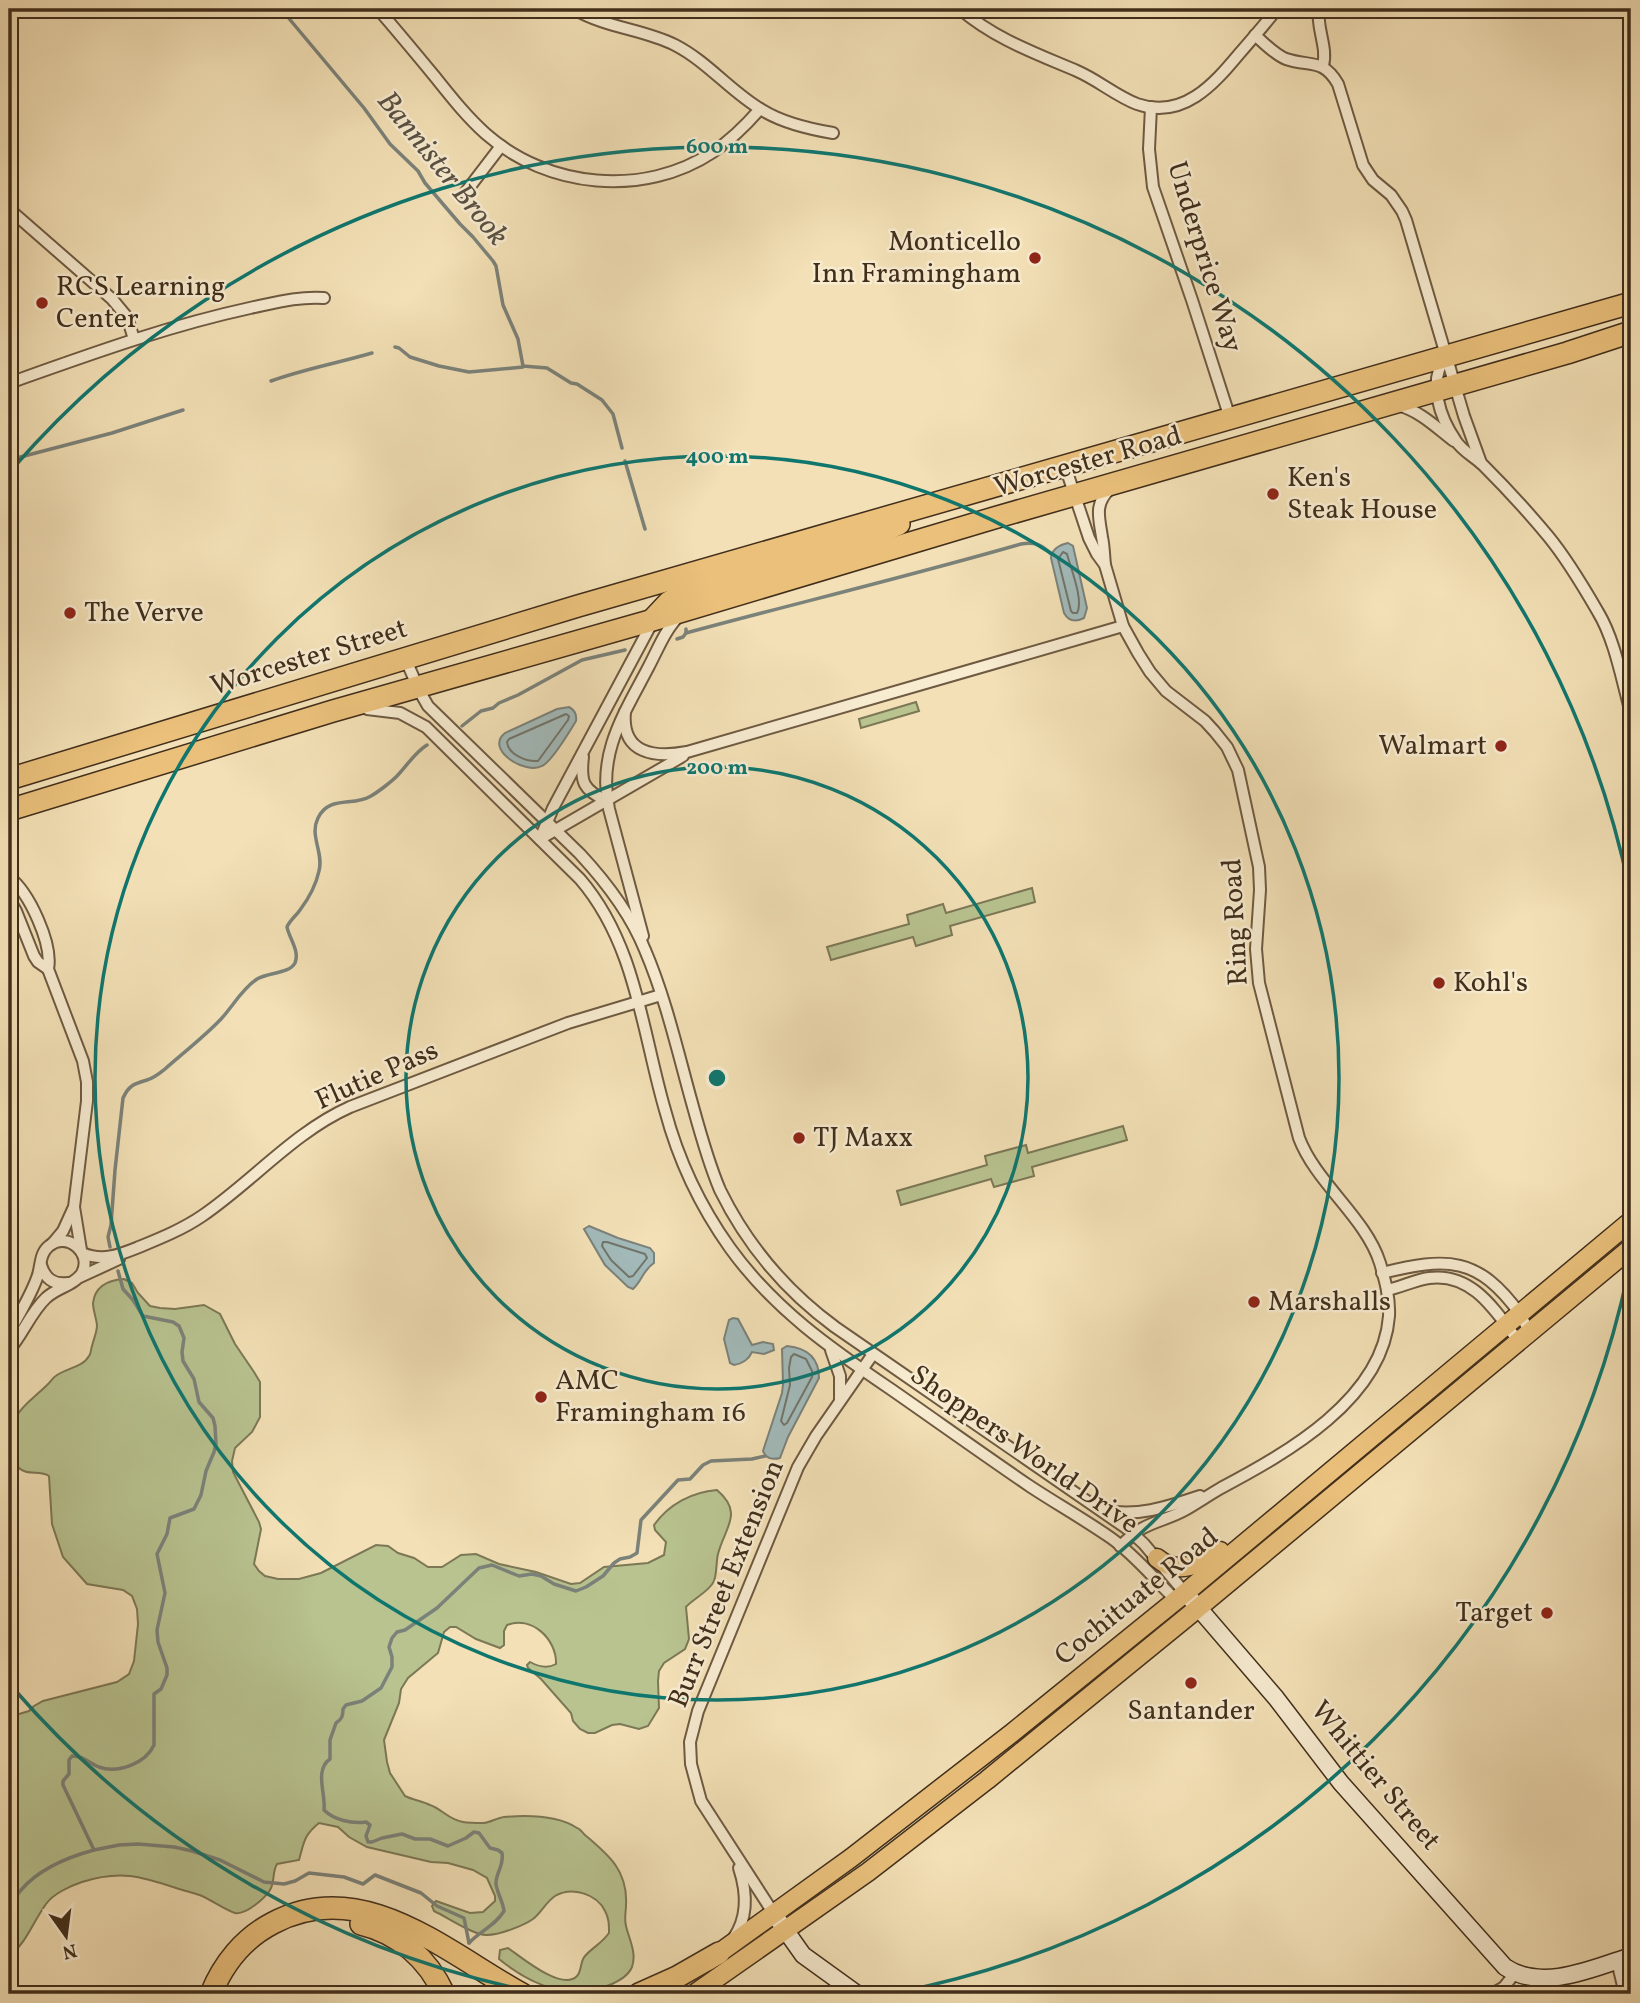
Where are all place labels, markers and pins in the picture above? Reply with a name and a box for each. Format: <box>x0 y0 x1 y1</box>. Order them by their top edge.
place label: Monticello Inn Framingham <box>812 223 1021 294</box>
marker: Monticello Inn Framingham <box>1027 250 1043 266</box>
place label: RCS Learning Center <box>56 268 225 339</box>
marker: RCS Learning Center <box>34 295 50 311</box>
place label: Ken's Steak House <box>1287 459 1437 530</box>
marker: Ken's Steak House <box>1265 486 1281 502</box>
place label: The Verve <box>84 594 204 633</box>
marker: The Verve <box>62 605 78 621</box>
place label: Walmart <box>1378 727 1487 766</box>
marker: Walmart <box>1493 738 1509 754</box>
place label: Kohl's <box>1453 964 1528 1003</box>
marker: Kohl's <box>1431 975 1447 991</box>
centre of rings <box>705 1066 729 1090</box>
place label: TJ Maxx <box>813 1119 913 1158</box>
marker: TJ Maxx <box>791 1130 807 1146</box>
place label: Marshalls <box>1268 1283 1391 1322</box>
marker: Marshalls <box>1246 1294 1262 1310</box>
place label: AMC Framingham 16 <box>555 1362 746 1433</box>
marker: AMC Framingham 16 <box>533 1389 549 1405</box>
place label: Target <box>1455 1594 1533 1633</box>
marker: Target <box>1539 1605 1555 1621</box>
marker: Santander <box>1183 1675 1199 1691</box>
place label: Santander <box>1127 1692 1255 1731</box>

